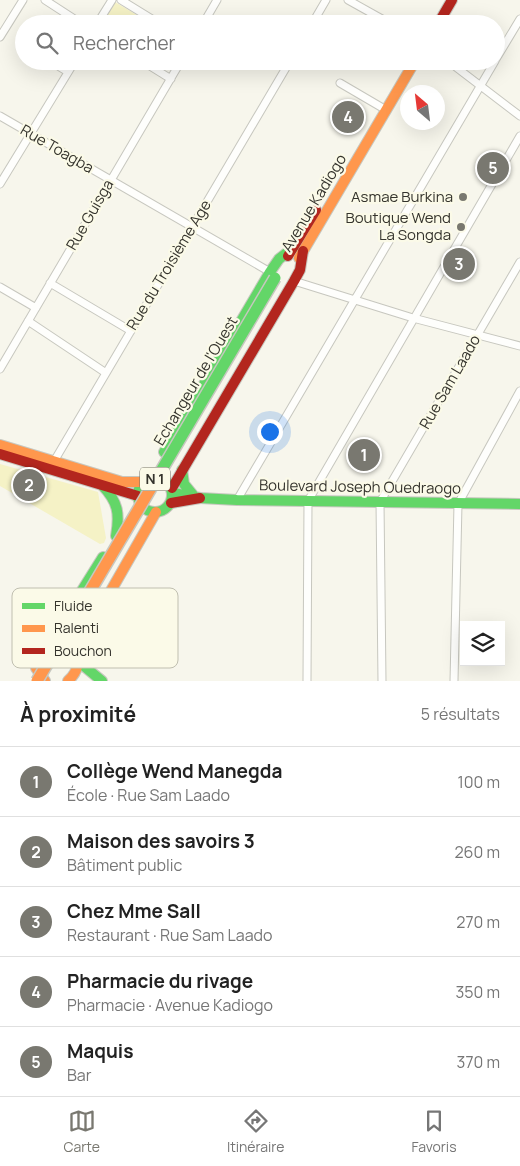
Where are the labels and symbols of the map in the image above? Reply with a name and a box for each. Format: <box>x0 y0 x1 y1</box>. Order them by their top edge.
north arrow <box>400 85 445 130</box>
pin: 4 <box>332 98 364 136</box>
street label: Rue Toagba <box>17 119 98 178</box>
pin: 5 <box>477 149 509 187</box>
street label: Avenue Kadiogo <box>276 150 351 256</box>
street label: Rue Guisga <box>61 176 118 254</box>
place label: Asmae Burkina <box>351 186 453 207</box>
marker: Asmae Burkina <box>457 191 469 203</box>
street label: Rue du Troisième Age <box>121 196 216 334</box>
place label: Boutique Wend La Songda <box>346 207 451 245</box>
marker: Boutique Wend La Songda <box>455 221 467 233</box>
pin: 3 <box>443 245 475 283</box>
street label: Echangeur de l'Ouest <box>149 312 243 449</box>
street label: Rue Sam Laado <box>414 331 485 433</box>
your location <box>257 419 283 445</box>
pin: 1 <box>348 436 380 474</box>
pin: 2 <box>13 466 45 504</box>
road number: N 1 <box>140 468 170 490</box>
street label: Boulevard Joseph Ouedraogo <box>259 474 461 499</box>
legend <box>12 588 178 668</box>
text: Fluide <box>54 596 92 615</box>
text: Ralenti <box>54 618 99 637</box>
text: Bouchon <box>54 641 112 660</box>

